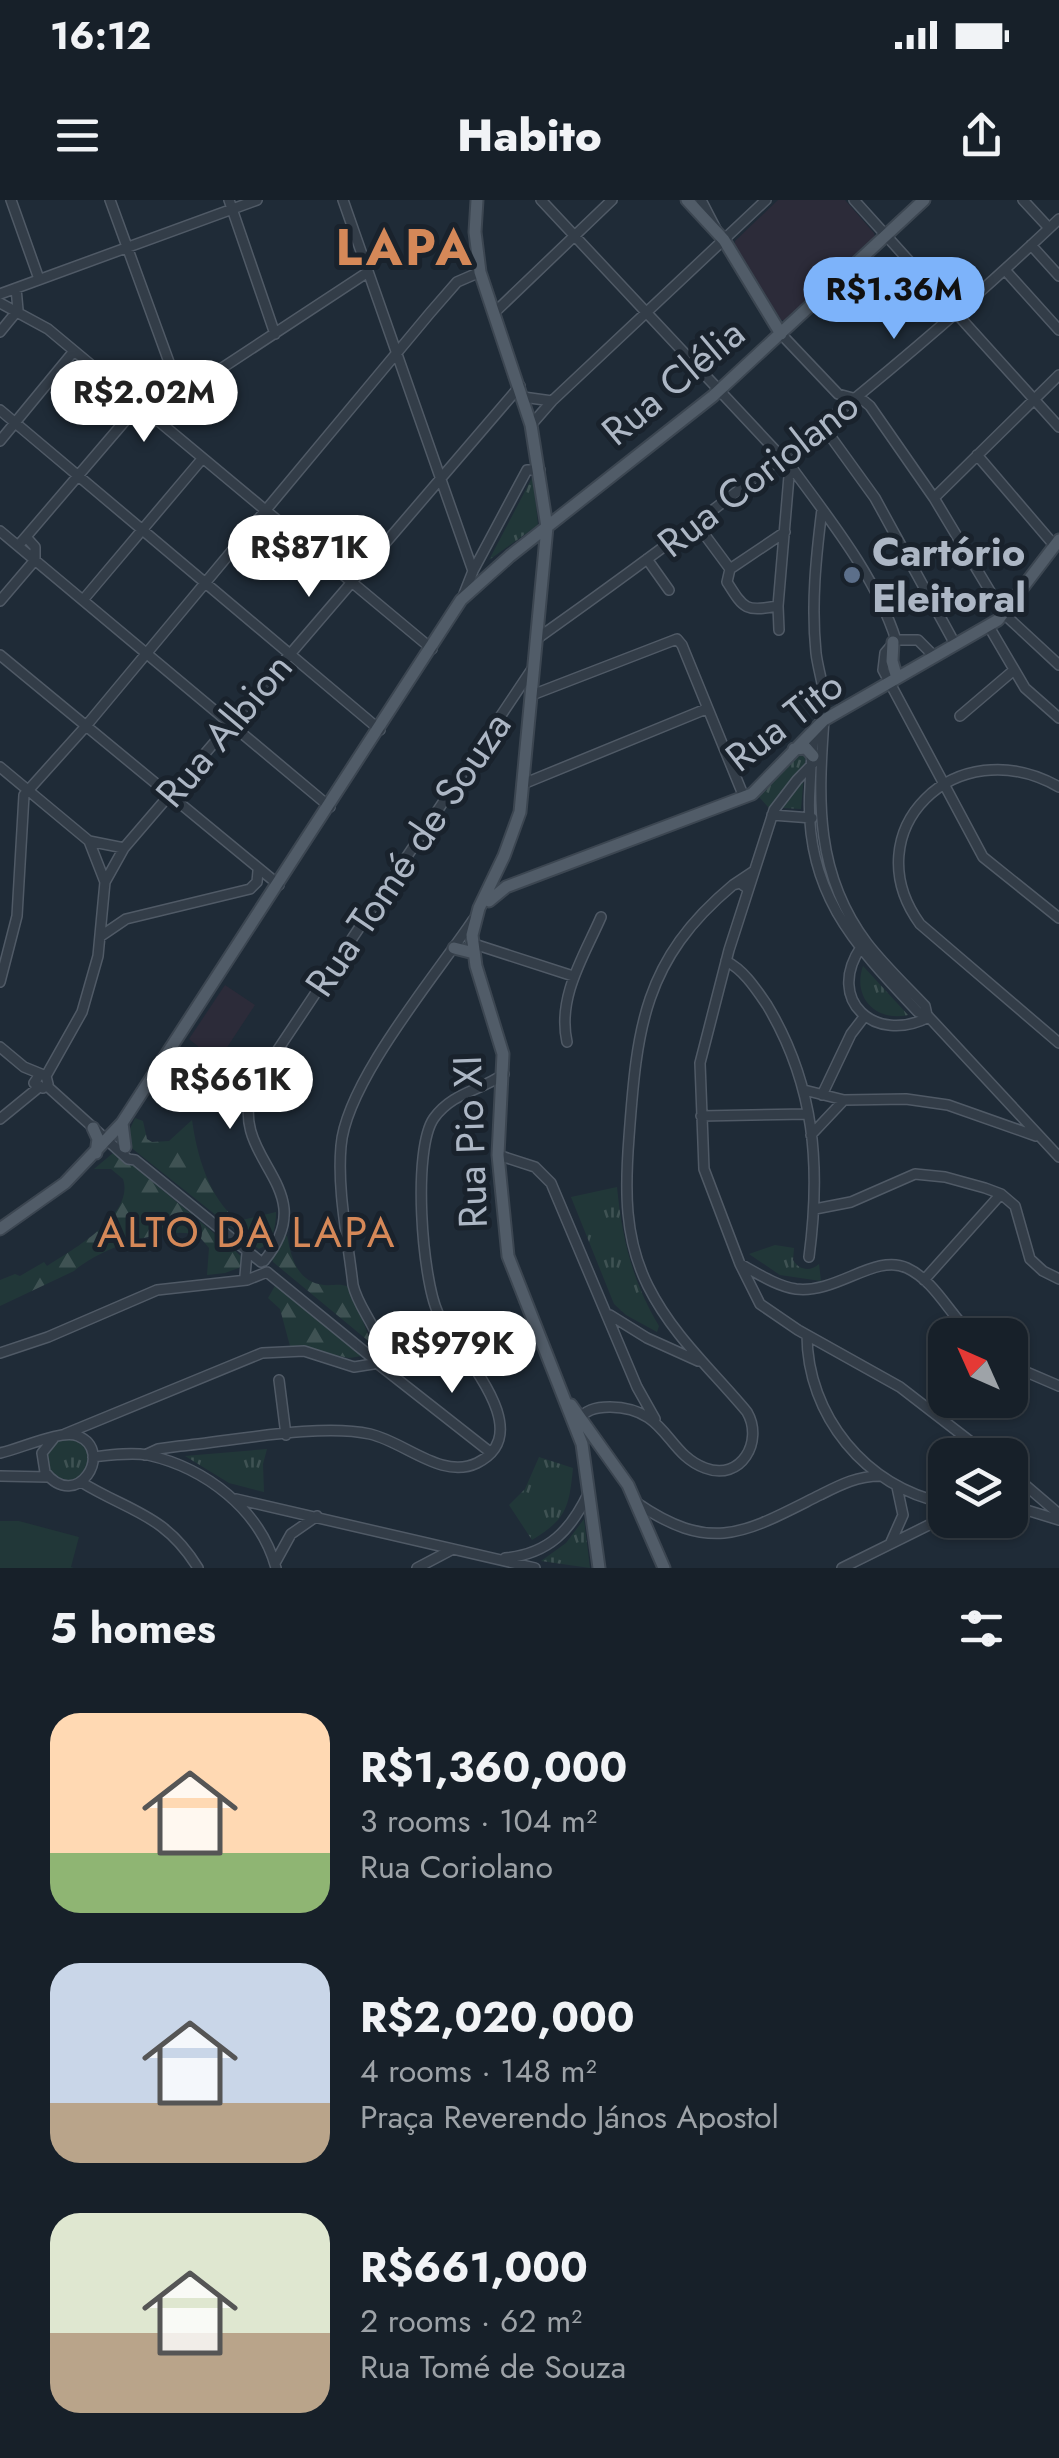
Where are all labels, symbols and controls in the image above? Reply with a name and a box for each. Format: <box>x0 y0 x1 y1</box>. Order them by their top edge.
text: 16:12 <box>50 8 151 63</box>
text: Habito <box>457 103 602 168</box>
icon: menu <box>50 108 105 163</box>
icon: share <box>954 108 1009 163</box>
district label: LAPA <box>335 211 475 284</box>
pin: R$1.36M <box>802 257 986 342</box>
text: R$1.36M <box>826 266 963 312</box>
street label: Rua Clélia <box>589 305 757 459</box>
pin: R$2.02M <box>52 360 236 445</box>
text: R$2.02M <box>73 369 215 415</box>
street label: Rua Coriolano <box>645 377 871 571</box>
pin: R$871K <box>228 515 390 600</box>
place label: Cartório Eleitoral <box>872 523 1026 627</box>
text: R$871K <box>250 524 368 570</box>
marker: Cartório Eleitoral <box>841 564 863 586</box>
street label: Rua Albion <box>142 640 306 820</box>
street label: Rua Tito <box>713 657 855 785</box>
street label: Rua Tomé de Souza <box>291 700 525 1008</box>
pin: R$661K <box>149 1047 311 1132</box>
street label: Rua Pio XI <box>438 1055 502 1229</box>
text: R$661K <box>169 1056 291 1102</box>
district label: ALTO DA LAPA <box>97 1202 397 1263</box>
pin: R$979K <box>371 1311 533 1396</box>
north arrow <box>928 1318 1028 1418</box>
map controls <box>928 1318 1028 1538</box>
text: R$979K <box>390 1320 514 1366</box>
button: layers <box>928 1438 1028 1538</box>
text: 5 homes <box>50 1598 216 1659</box>
icon: filters <box>954 1601 1009 1656</box>
text: R$1,360,000 <box>360 1737 627 1798</box>
icon: home <box>130 1753 250 1873</box>
text: 3 rooms · 104 m² <box>360 1798 597 1844</box>
text: Rua Coriolano <box>360 1844 553 1890</box>
text: R$2,020,000 <box>360 1987 635 2048</box>
icon: home <box>130 2003 250 2123</box>
text: 4 rooms · 148 m² <box>360 2048 597 2094</box>
text: Praça Reverendo János Apostol <box>360 2094 779 2140</box>
text: R$661,000 <box>360 2237 588 2298</box>
icon: home <box>130 2253 250 2373</box>
text: 2 rooms · 62 m² <box>360 2298 582 2344</box>
text: Rua Tomé de Souza <box>360 2344 626 2390</box>

